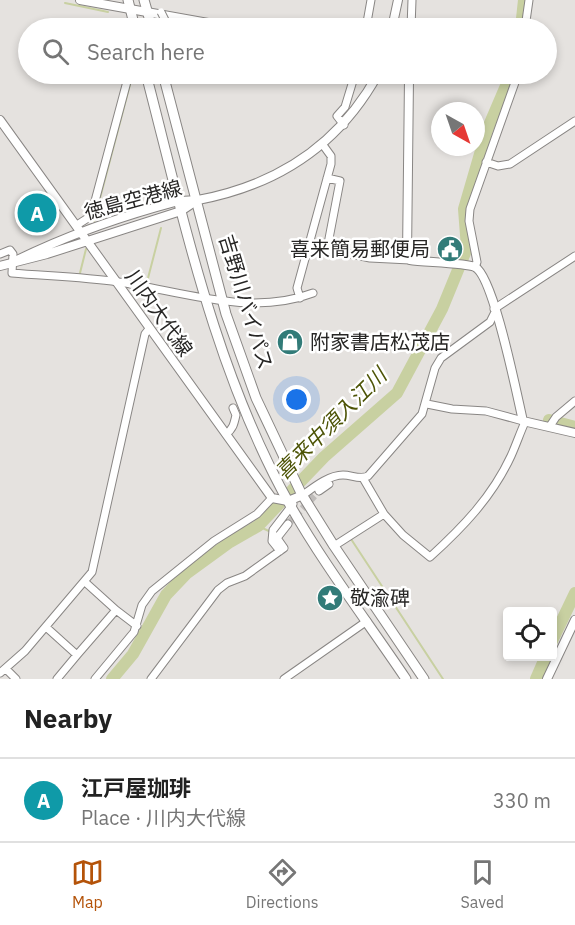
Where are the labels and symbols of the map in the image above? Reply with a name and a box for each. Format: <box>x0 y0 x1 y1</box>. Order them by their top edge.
north arrow <box>431 102 485 156</box>
street label: 徳島空港線 <box>81 174 185 225</box>
pin: A <box>18 190 57 236</box>
street label: 吉野川バイパス <box>213 231 280 373</box>
public building icon: 喜来簡易郵便局 <box>435 234 465 264</box>
place label: 喜来簡易郵便局 <box>290 235 430 262</box>
street label: 川内大代線 <box>120 264 199 361</box>
shop icon: 附家書店松茂店 <box>275 327 305 357</box>
place label: 附家書店松茂店 <box>310 328 450 355</box>
water label: 喜来中須入江川 <box>268 360 394 485</box>
your location <box>282 385 311 414</box>
place icon: 敬渝碑 <box>315 583 345 613</box>
place label: 敬渝碑 <box>350 584 410 611</box>

